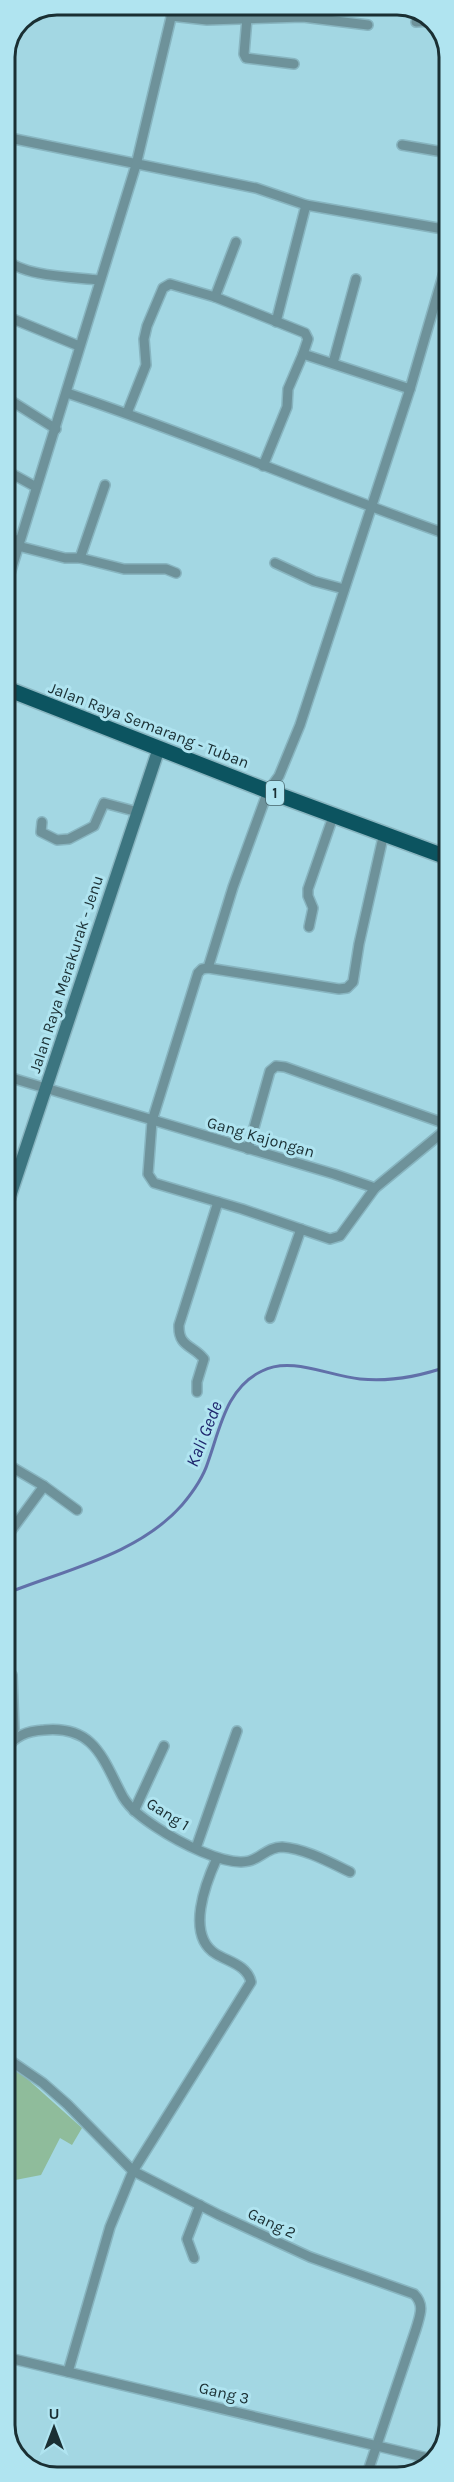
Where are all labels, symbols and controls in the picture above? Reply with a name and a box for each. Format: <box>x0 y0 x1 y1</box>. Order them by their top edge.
street label: Jalan Raya Semarang - Tuban <box>46 678 252 772</box>
road number: 1 <box>266 781 284 805</box>
street label: Jalan Raya Merakurak - Jenu <box>25 873 107 1075</box>
street label: Gang Kajongan <box>205 1113 317 1161</box>
water label: Kali Gede <box>181 1398 227 1470</box>
street label: Gang 1 <box>143 1794 193 1834</box>
street label: Gang 2 <box>245 2204 299 2242</box>
street label: Gang 3 <box>197 2378 251 2408</box>
north arrow <box>24 2398 84 2458</box>
text: U <box>48 2404 60 2423</box>

